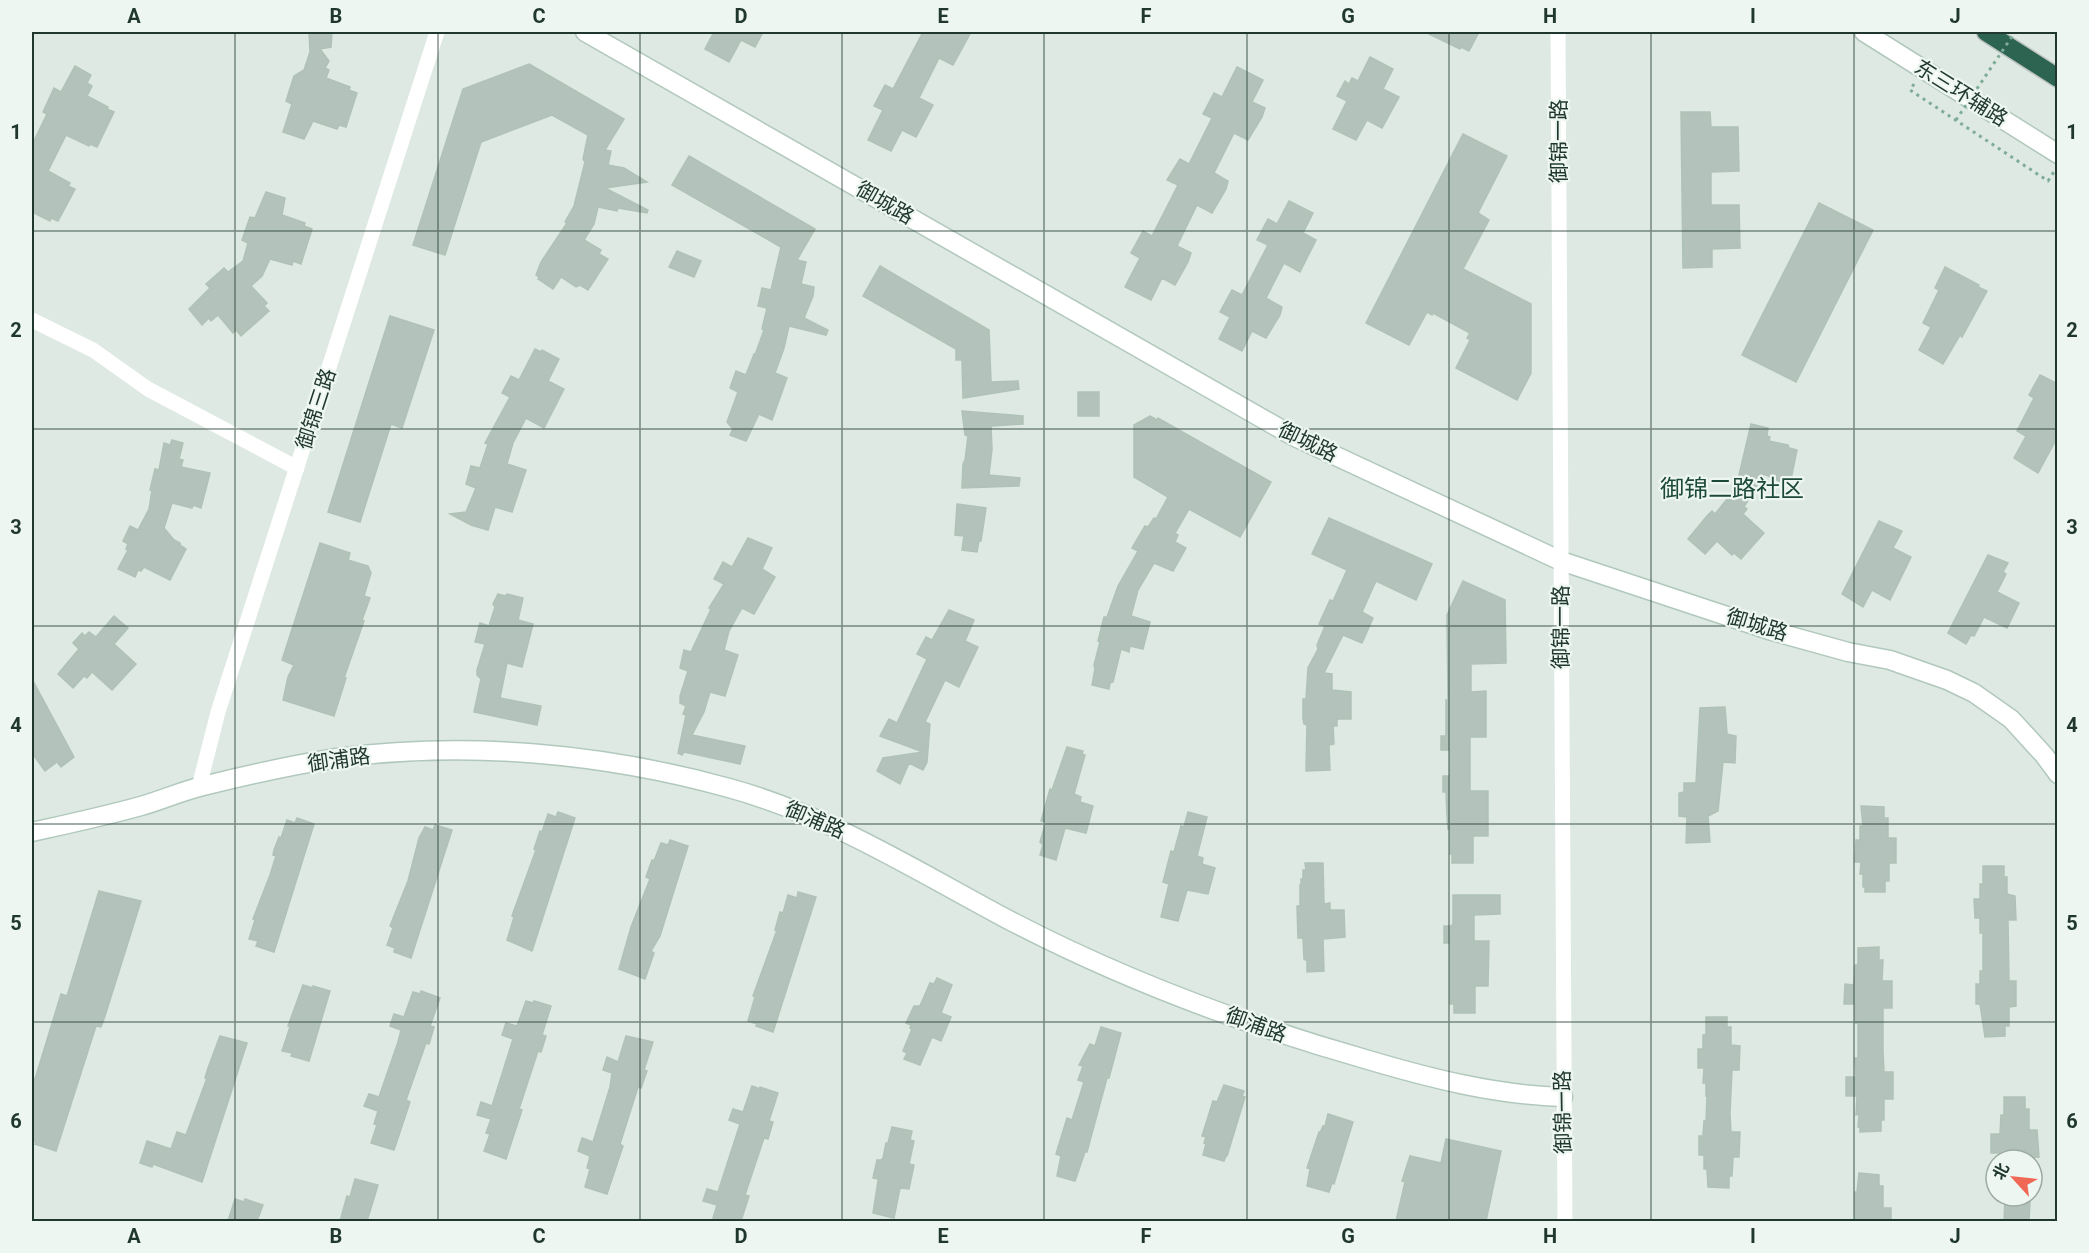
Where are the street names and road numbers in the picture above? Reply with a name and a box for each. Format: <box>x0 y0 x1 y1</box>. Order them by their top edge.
street label: 东三环辅路 <box>1910 55 2012 131</box>
street label: 御锦一路 <box>1547 99 1571 183</box>
street label: 御城路 <box>852 177 918 229</box>
street label: 御锦三路 <box>292 365 340 453</box>
street label: 御城路 <box>1274 417 1342 467</box>
street label: 御锦一路 <box>1549 585 1573 669</box>
street label: 御城路 <box>1723 604 1791 646</box>
street label: 御浦路 <box>306 744 372 776</box>
street label: 御浦路 <box>781 797 849 843</box>
street label: 御浦路 <box>1222 1003 1290 1047</box>
street label: 御锦一路 <box>1550 1070 1576 1154</box>

